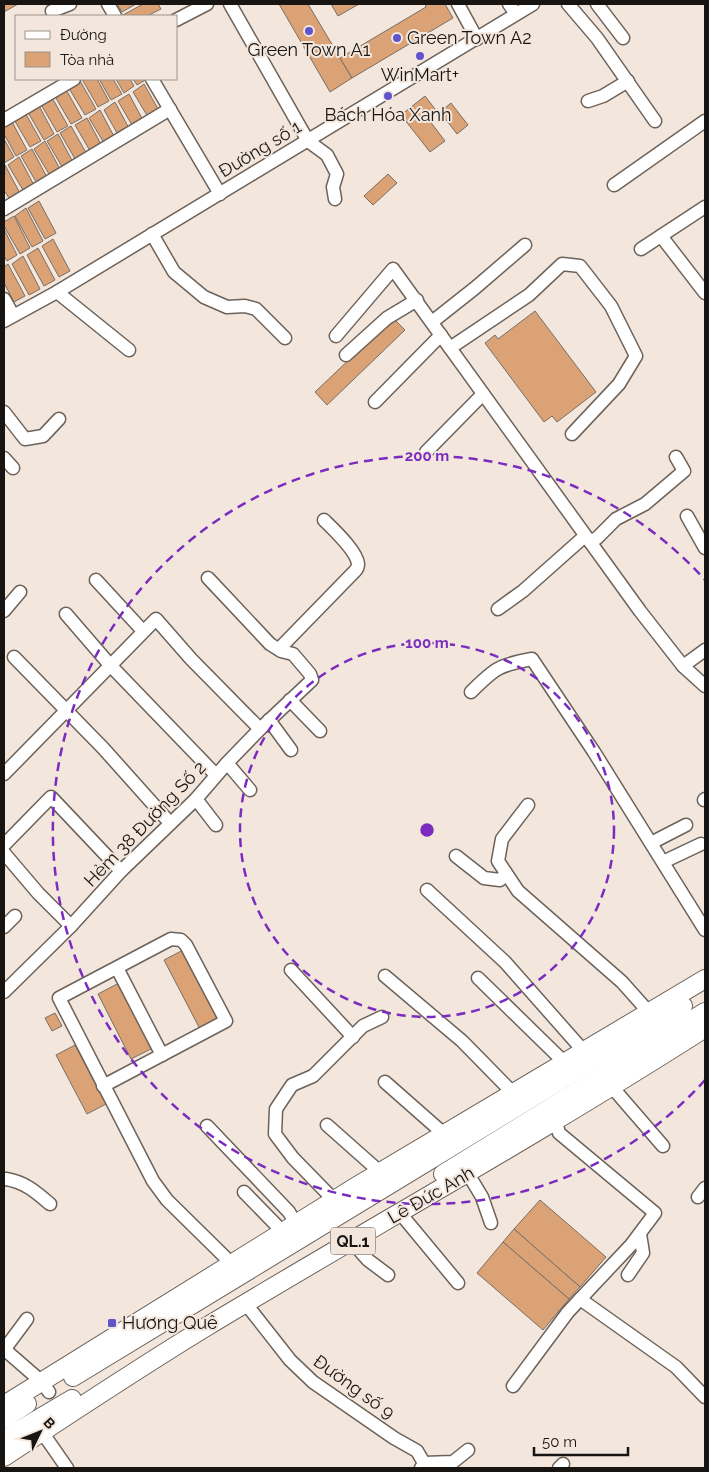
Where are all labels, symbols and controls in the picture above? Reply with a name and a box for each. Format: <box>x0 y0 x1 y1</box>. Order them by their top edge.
legend <box>15 15 178 80</box>
marker: Green Town A1 <box>303 25 315 37</box>
text: Đường <box>60 26 107 44</box>
place label: Green Town A2 <box>407 27 532 48</box>
marker: Green Town A2 <box>391 32 403 44</box>
place label: Green Town A1 <box>248 39 371 60</box>
marker: WinMart+ <box>414 50 426 62</box>
text: Tòa nhà <box>60 51 114 69</box>
place label: WinMart+ <box>381 64 459 85</box>
marker: Bách Hóa Xanh <box>382 90 394 102</box>
place label: Bách Hóa Xanh <box>325 104 451 125</box>
street label: Đường số 1 <box>215 116 305 181</box>
text: 200 m <box>405 447 449 465</box>
text: 100 m <box>405 634 449 652</box>
street label: Hẻm 38 Đường Số 2 <box>79 757 210 891</box>
centre of rings <box>418 821 436 839</box>
street label: Lê Đức Anh <box>384 1161 478 1228</box>
road number: QL.1 <box>330 1228 376 1254</box>
place label: Hương Quê <box>122 1312 218 1333</box>
marker: Hương Quê <box>106 1317 118 1329</box>
street label: Đường số 9 <box>310 1350 399 1423</box>
north arrow <box>15 1407 65 1457</box>
text: B <box>40 1414 59 1432</box>
scale bar <box>534 1424 628 1456</box>
text: 50 m <box>542 1433 577 1451</box>

